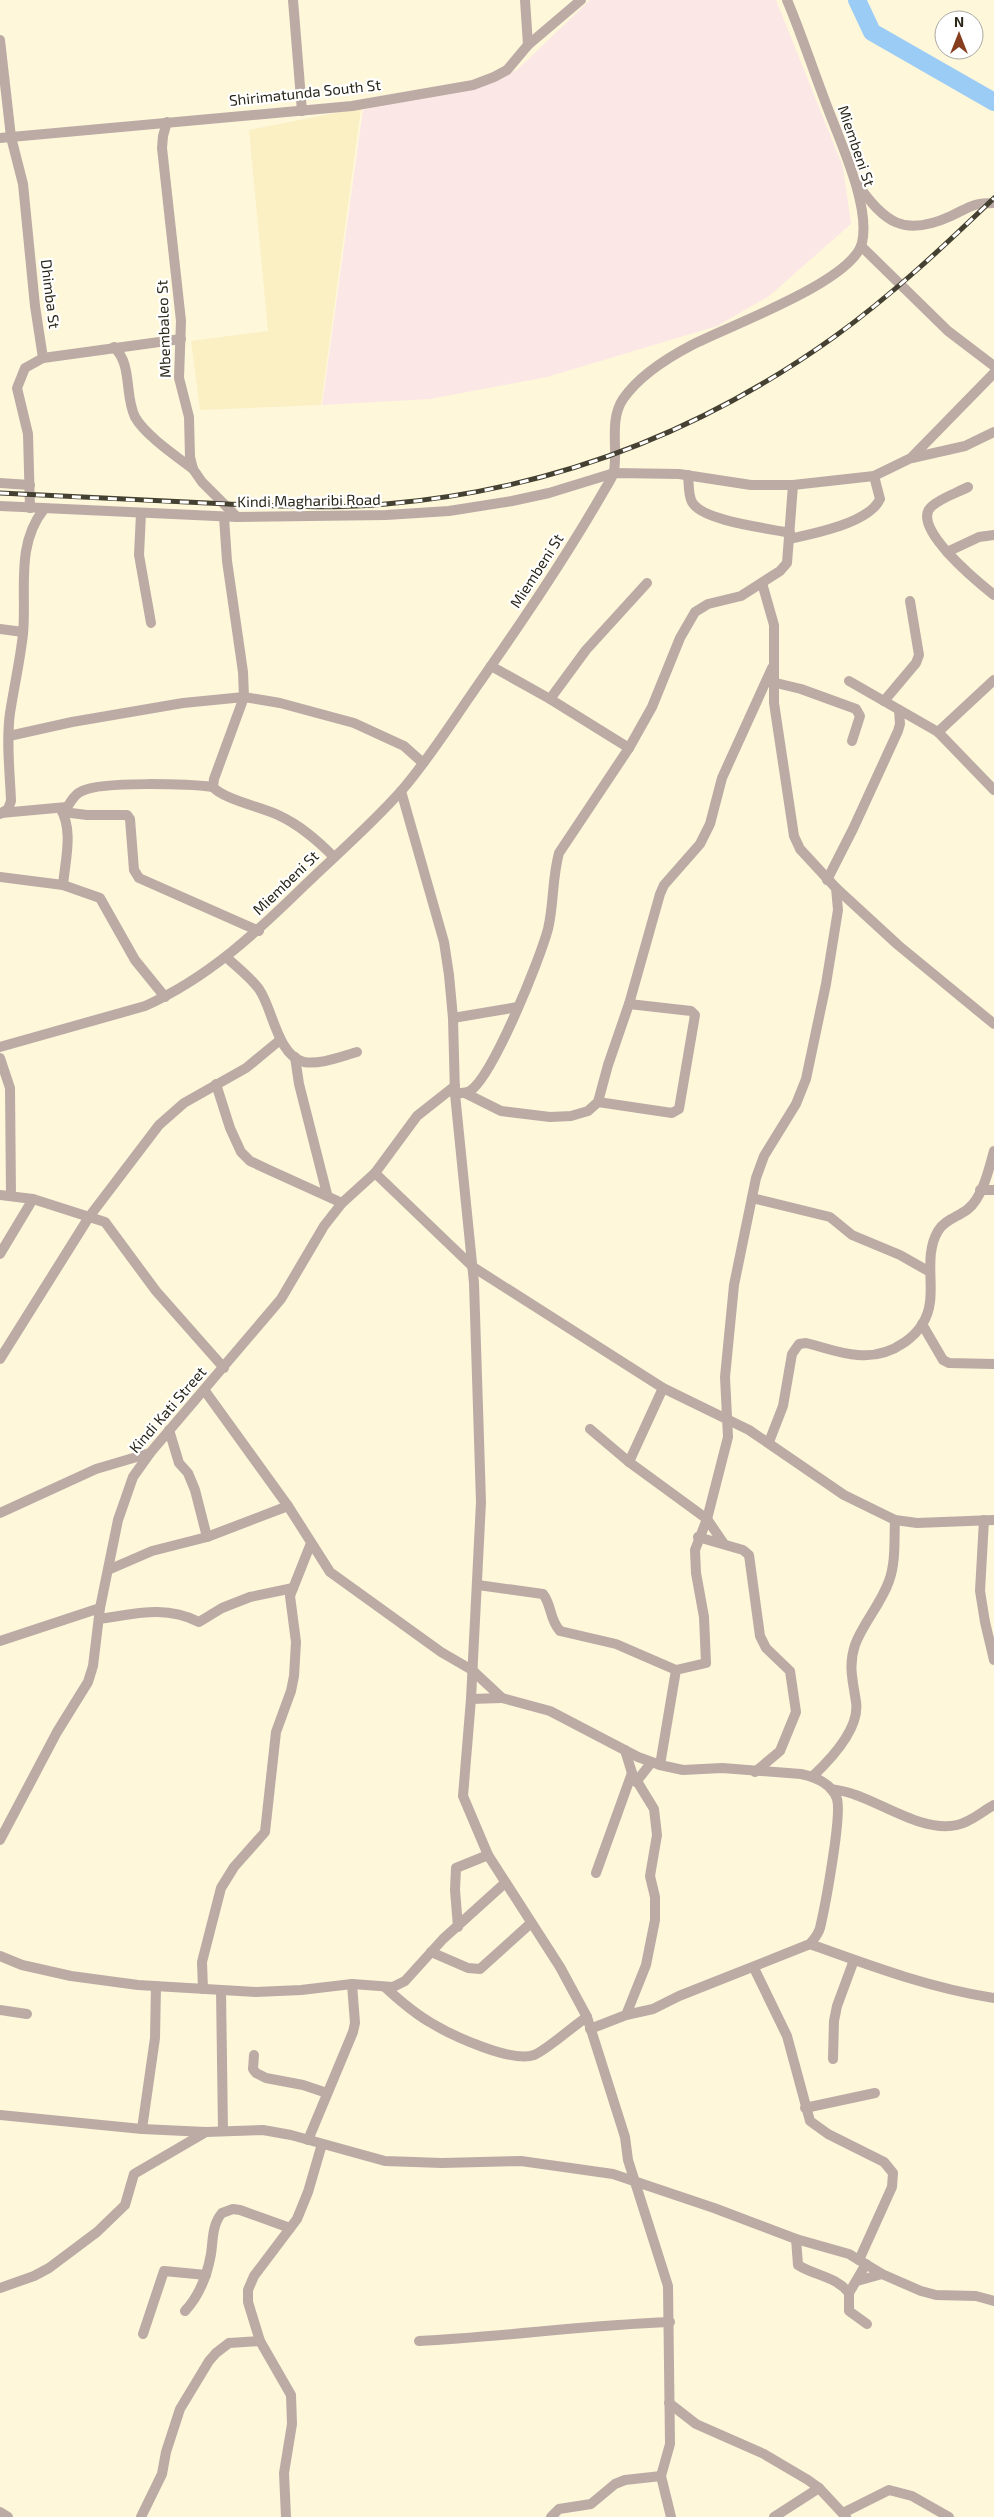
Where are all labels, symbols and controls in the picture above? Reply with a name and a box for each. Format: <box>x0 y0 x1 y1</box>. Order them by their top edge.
north arrow <box>934 10 984 60</box>
text: N <box>954 13 964 30</box>
street label: Shirimatunda South St <box>228 75 382 109</box>
street label: Miembeni St <box>835 103 879 189</box>
street label: Dhimba St <box>38 258 64 330</box>
street label: Mbembaleo St <box>152 279 174 378</box>
street label: Kindi Magharibi Road <box>237 490 381 510</box>
street label: Miembeni St <box>506 530 567 611</box>
street label: Miembeni St <box>249 846 322 918</box>
street label: Kindi Kati Street <box>125 1362 210 1456</box>

